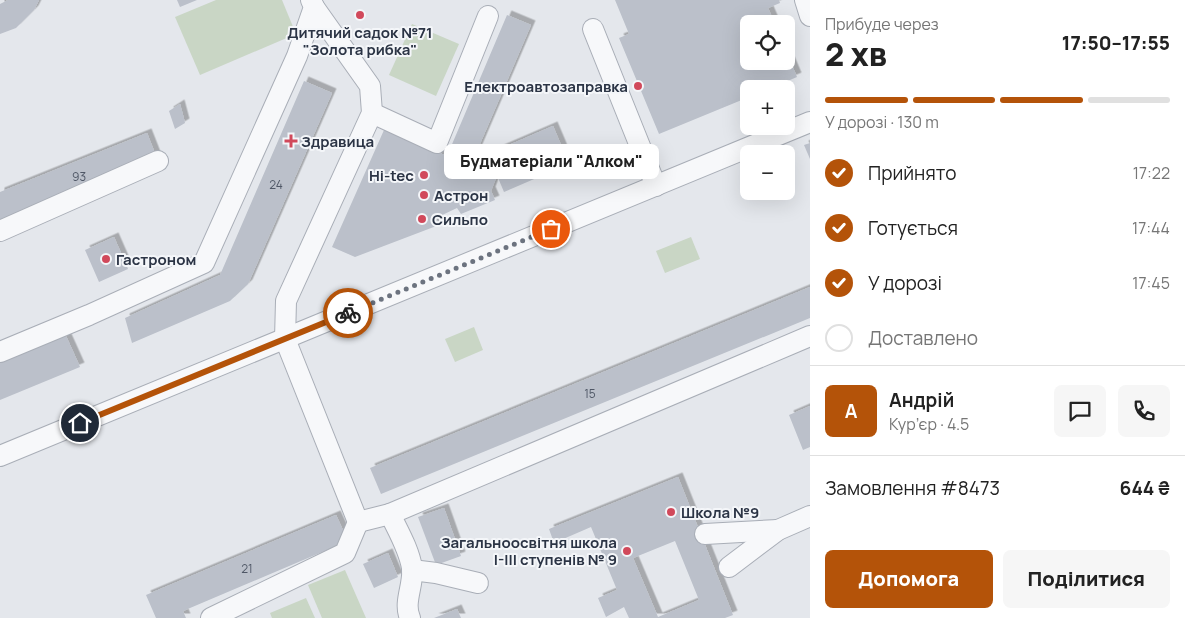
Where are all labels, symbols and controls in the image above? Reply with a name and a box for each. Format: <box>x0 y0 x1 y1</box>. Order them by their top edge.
marker: Дитячий садок №71 "Золота рибка" <box>354 9 366 21</box>
text: Прибуде через <box>825 13 939 35</box>
map controls <box>740 15 795 200</box>
button: locate <box>740 15 795 70</box>
place label: Дитячий садок №71 "Золота рибка" <box>287 22 433 60</box>
text: 17:50–17:55 <box>1062 30 1170 56</box>
text: 2 хв <box>825 32 887 76</box>
place label: Електроавтозаправка <box>464 76 628 97</box>
marker: Електроавтозаправка <box>632 80 644 92</box>
button: + <box>740 80 795 135</box>
text: У дорозі · 130 m <box>825 111 939 133</box>
place label: Здравица <box>301 131 374 152</box>
marker: Здравица <box>285 135 297 147</box>
callout: Будматеріали "Алком" <box>444 144 658 179</box>
button: − <box>740 145 795 200</box>
text: Будматеріали "Алком" <box>460 150 643 172</box>
icon: check <box>825 159 853 187</box>
text: Прийнято <box>868 160 956 186</box>
text: 17:22 <box>1133 162 1170 184</box>
place label: Hi-tec <box>369 165 414 186</box>
house number: 93 <box>72 168 86 185</box>
marker: Hi-tec <box>418 169 430 181</box>
house number: 24 <box>269 176 283 193</box>
place label: Астрон <box>434 185 488 206</box>
marker: Астрон <box>418 189 430 201</box>
pin <box>530 208 572 250</box>
place label: Сильпо <box>432 209 488 230</box>
marker: Сильпо <box>416 213 428 225</box>
icon: check <box>825 214 853 242</box>
icon: bag <box>537 215 565 243</box>
text: Готується <box>868 215 958 241</box>
text: 17:44 <box>1132 217 1170 239</box>
place label: Гастроном <box>116 249 196 270</box>
marker: Гастроном <box>100 253 112 265</box>
icon: check <box>825 269 853 297</box>
text: У дорозі <box>868 270 942 296</box>
text: 17:45 <box>1132 272 1170 294</box>
courier <box>323 288 373 338</box>
icon: bike <box>334 299 362 327</box>
text: Доставлено <box>868 325 978 351</box>
house number: 15 <box>584 385 596 402</box>
button: chat <box>1054 385 1106 437</box>
button: phone <box>1118 385 1170 437</box>
text: Андрій <box>889 387 954 413</box>
text: А <box>845 398 857 424</box>
pin <box>59 402 101 444</box>
icon: home <box>66 409 94 437</box>
text: Кур’єр · 4.5 <box>889 413 969 435</box>
text: Замовлення #8473 <box>825 475 1000 501</box>
text: 644 ₴ <box>1120 475 1170 501</box>
place label: Школа №9 <box>681 502 759 523</box>
marker: Школа №9 <box>665 506 677 518</box>
place label: Загальноосвітня школа І-ІІІ ступенів № 9 <box>441 532 617 570</box>
marker: Загальноосвітня школа І-ІІІ ступенів № 9 <box>621 545 633 557</box>
button: Допомога <box>825 550 993 608</box>
button: Поділитися <box>1003 550 1170 608</box>
house number: 21 <box>241 560 253 577</box>

